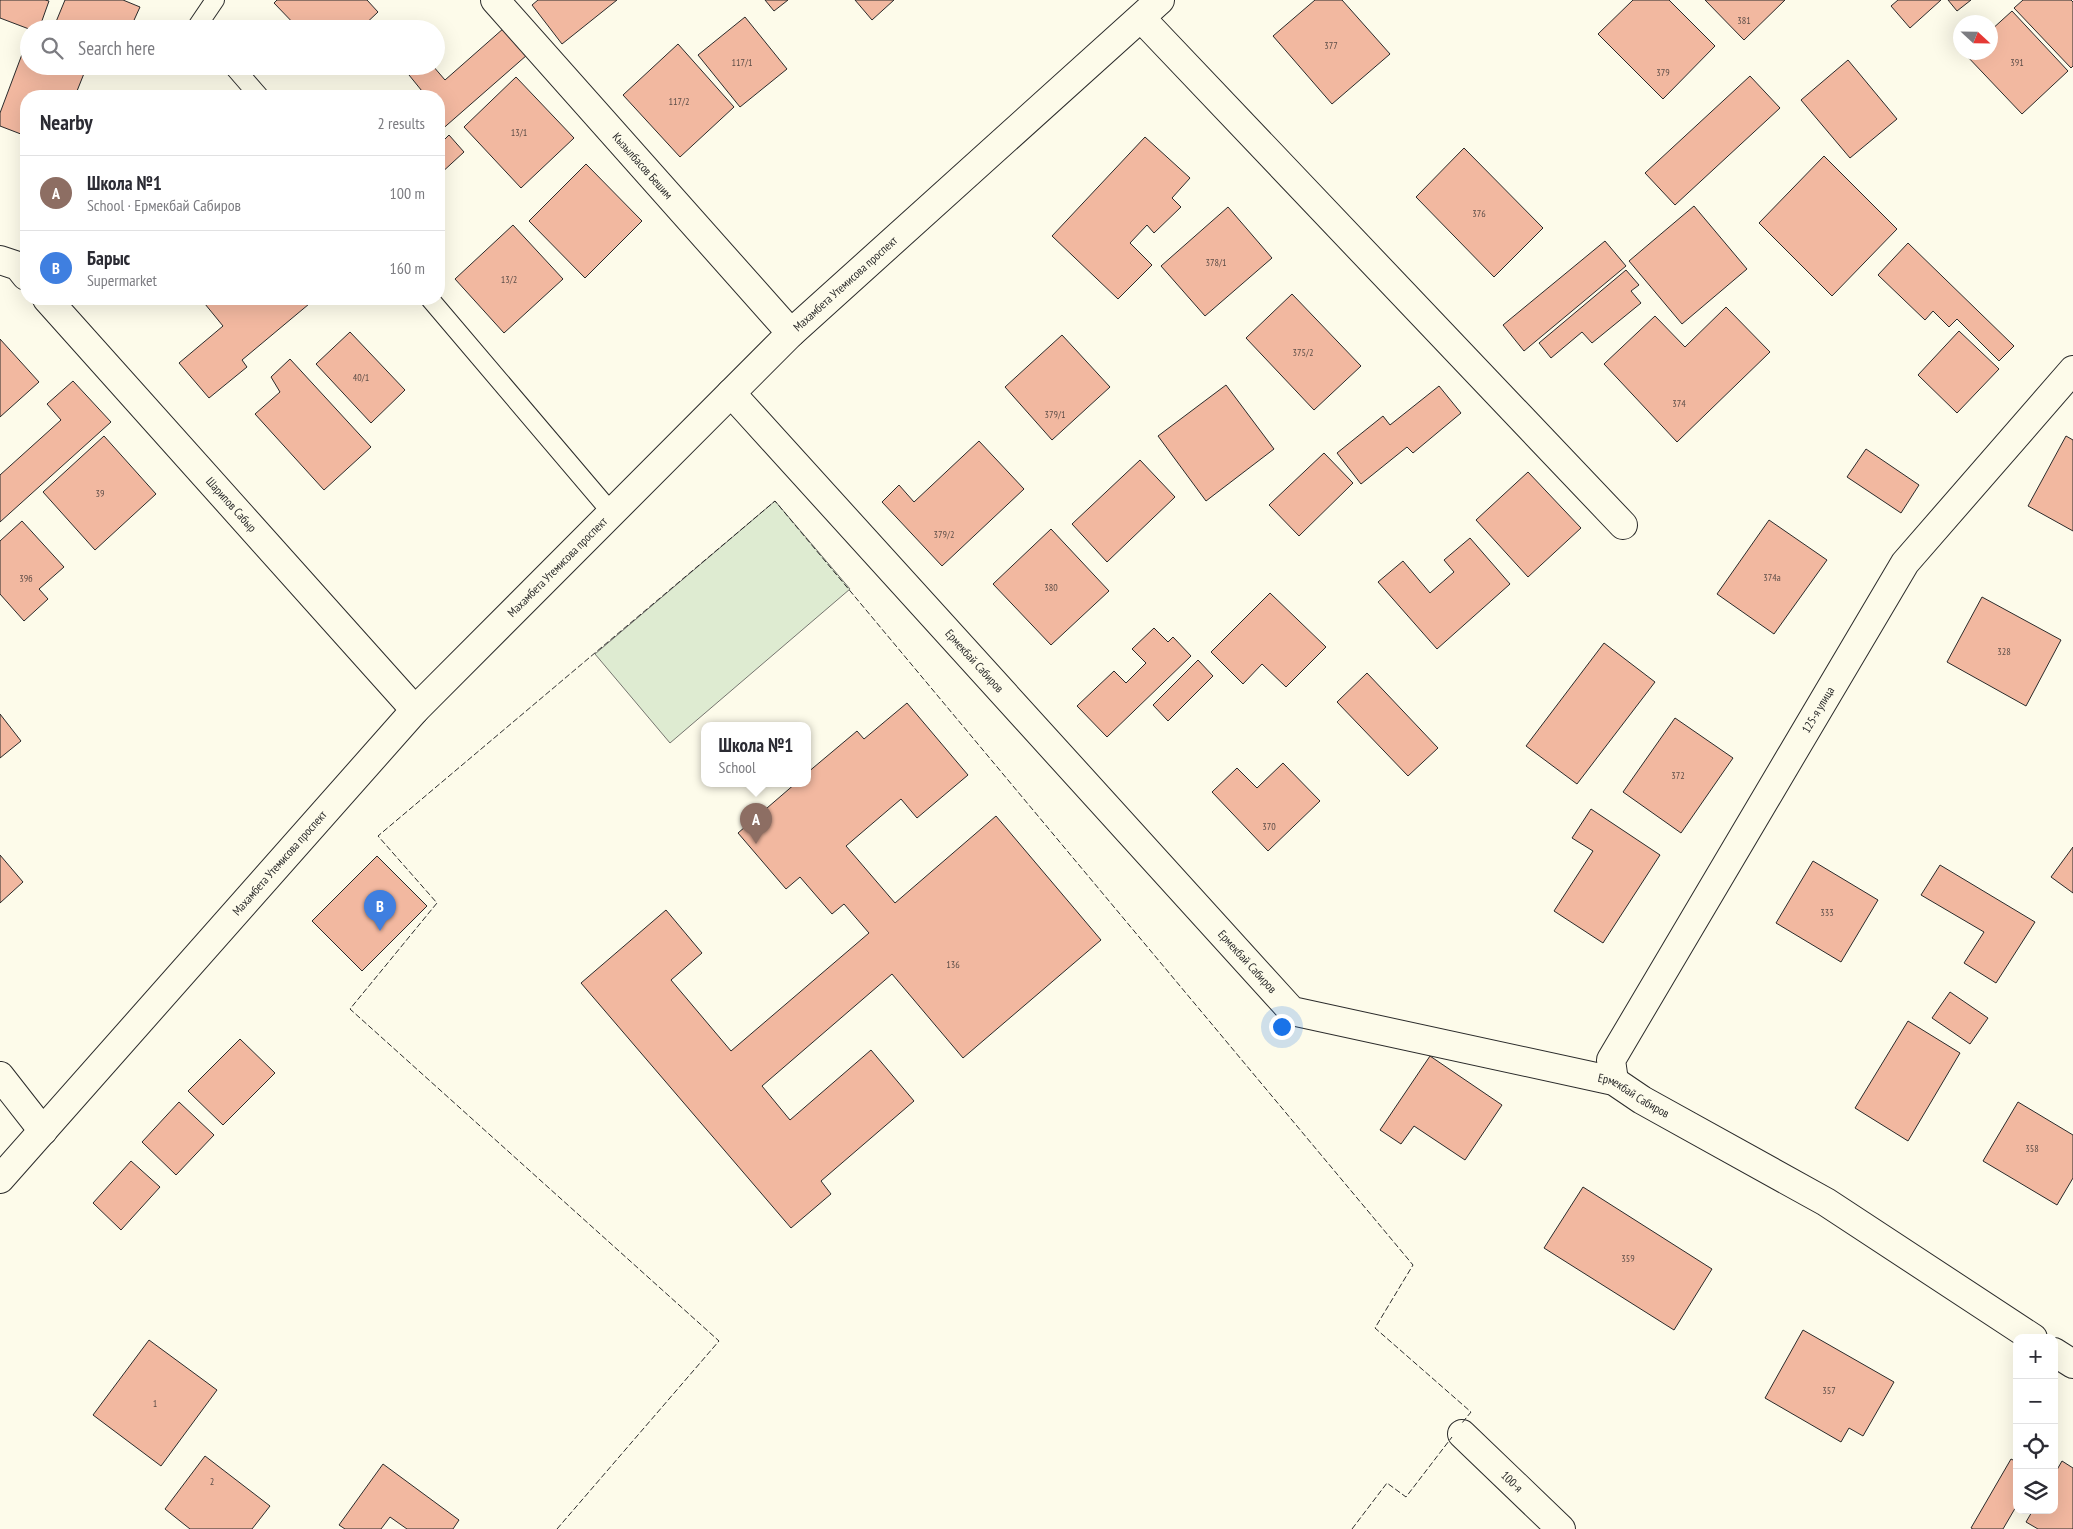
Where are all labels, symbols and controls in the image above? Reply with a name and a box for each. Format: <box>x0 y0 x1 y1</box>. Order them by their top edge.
house number: 381 <box>1737 14 1751 27</box>
north arrow <box>1953 15 1998 60</box>
search box <box>20 20 445 75</box>
icon: search <box>38 34 66 62</box>
text: Search here <box>78 36 155 60</box>
house number: 377 <box>1324 39 1338 52</box>
house number: 117/1 <box>732 56 752 69</box>
house number: 391 <box>2010 56 2024 69</box>
house number: 379 <box>1656 66 1670 79</box>
house number: 117/2 <box>669 95 689 108</box>
text: Nearby <box>40 109 93 136</box>
text: 2 results <box>378 113 425 133</box>
house number: 13/1 <box>511 126 527 139</box>
street label: Кызылбасов Бешим <box>609 129 676 202</box>
text: Школа №1 <box>87 171 162 195</box>
text: A <box>52 183 60 203</box>
text: 100 m <box>390 183 425 203</box>
text: School · Ермекбай Сабиров <box>87 195 241 215</box>
house number: 376 <box>1472 207 1486 220</box>
street label: Махамбета Утемисова проспект <box>790 233 900 334</box>
text: Барыс <box>87 246 130 270</box>
house number: 378/1 <box>1206 256 1226 269</box>
text: B <box>52 258 60 278</box>
text: 160 m <box>390 258 425 278</box>
text: Supermarket <box>87 270 157 290</box>
house number: 13/2 <box>501 273 517 286</box>
house number: 375/2 <box>1293 346 1313 359</box>
house number: 40/1 <box>353 371 369 384</box>
house number: 374 <box>1672 397 1686 410</box>
house number: 379/1 <box>1045 408 1065 421</box>
street label: Шарипов Сабыр <box>203 474 260 535</box>
house number: 39 <box>96 487 105 500</box>
street label: Махамбета Утемисова проспект <box>504 514 610 620</box>
house number: 379/2 <box>934 528 954 541</box>
house number: 374а <box>1763 571 1781 584</box>
house number: 39б <box>19 572 33 585</box>
house number: 380 <box>1044 581 1058 594</box>
street label: Ермекбай Сабиров <box>942 626 1007 696</box>
house number: 328 <box>1997 645 2011 658</box>
street label: 125-я улица <box>1798 683 1837 736</box>
popup <box>701 722 811 787</box>
text: Школа №1 <box>719 733 793 757</box>
text: School <box>719 757 756 777</box>
house number: 372 <box>1671 769 1685 782</box>
pin: A <box>740 803 772 844</box>
street label: Махамбета Утемисова проспект <box>229 807 330 918</box>
house number: 370 <box>1262 820 1276 833</box>
pin: B <box>364 890 396 931</box>
house number: 333 <box>1820 906 1834 919</box>
street label: Ермекбай Сабиров <box>1215 927 1280 996</box>
house number: 136 <box>946 958 960 971</box>
your location <box>1269 1014 1295 1040</box>
street label: Ермекбай Сабиров <box>1597 1070 1672 1121</box>
house number: 358 <box>2025 1142 2039 1155</box>
house number: 359 <box>1621 1252 1635 1265</box>
map controls <box>2013 1334 2058 1514</box>
button: + <box>2013 1334 2058 1379</box>
button: − <box>2013 1379 2058 1424</box>
house number: 357 <box>1822 1384 1836 1397</box>
house number: 1 <box>153 1397 157 1410</box>
button: locate <box>2013 1424 2058 1469</box>
street label: 100-я <box>1498 1468 1526 1496</box>
button: layers <box>2013 1469 2058 1514</box>
house number: 2 <box>210 1475 214 1488</box>

